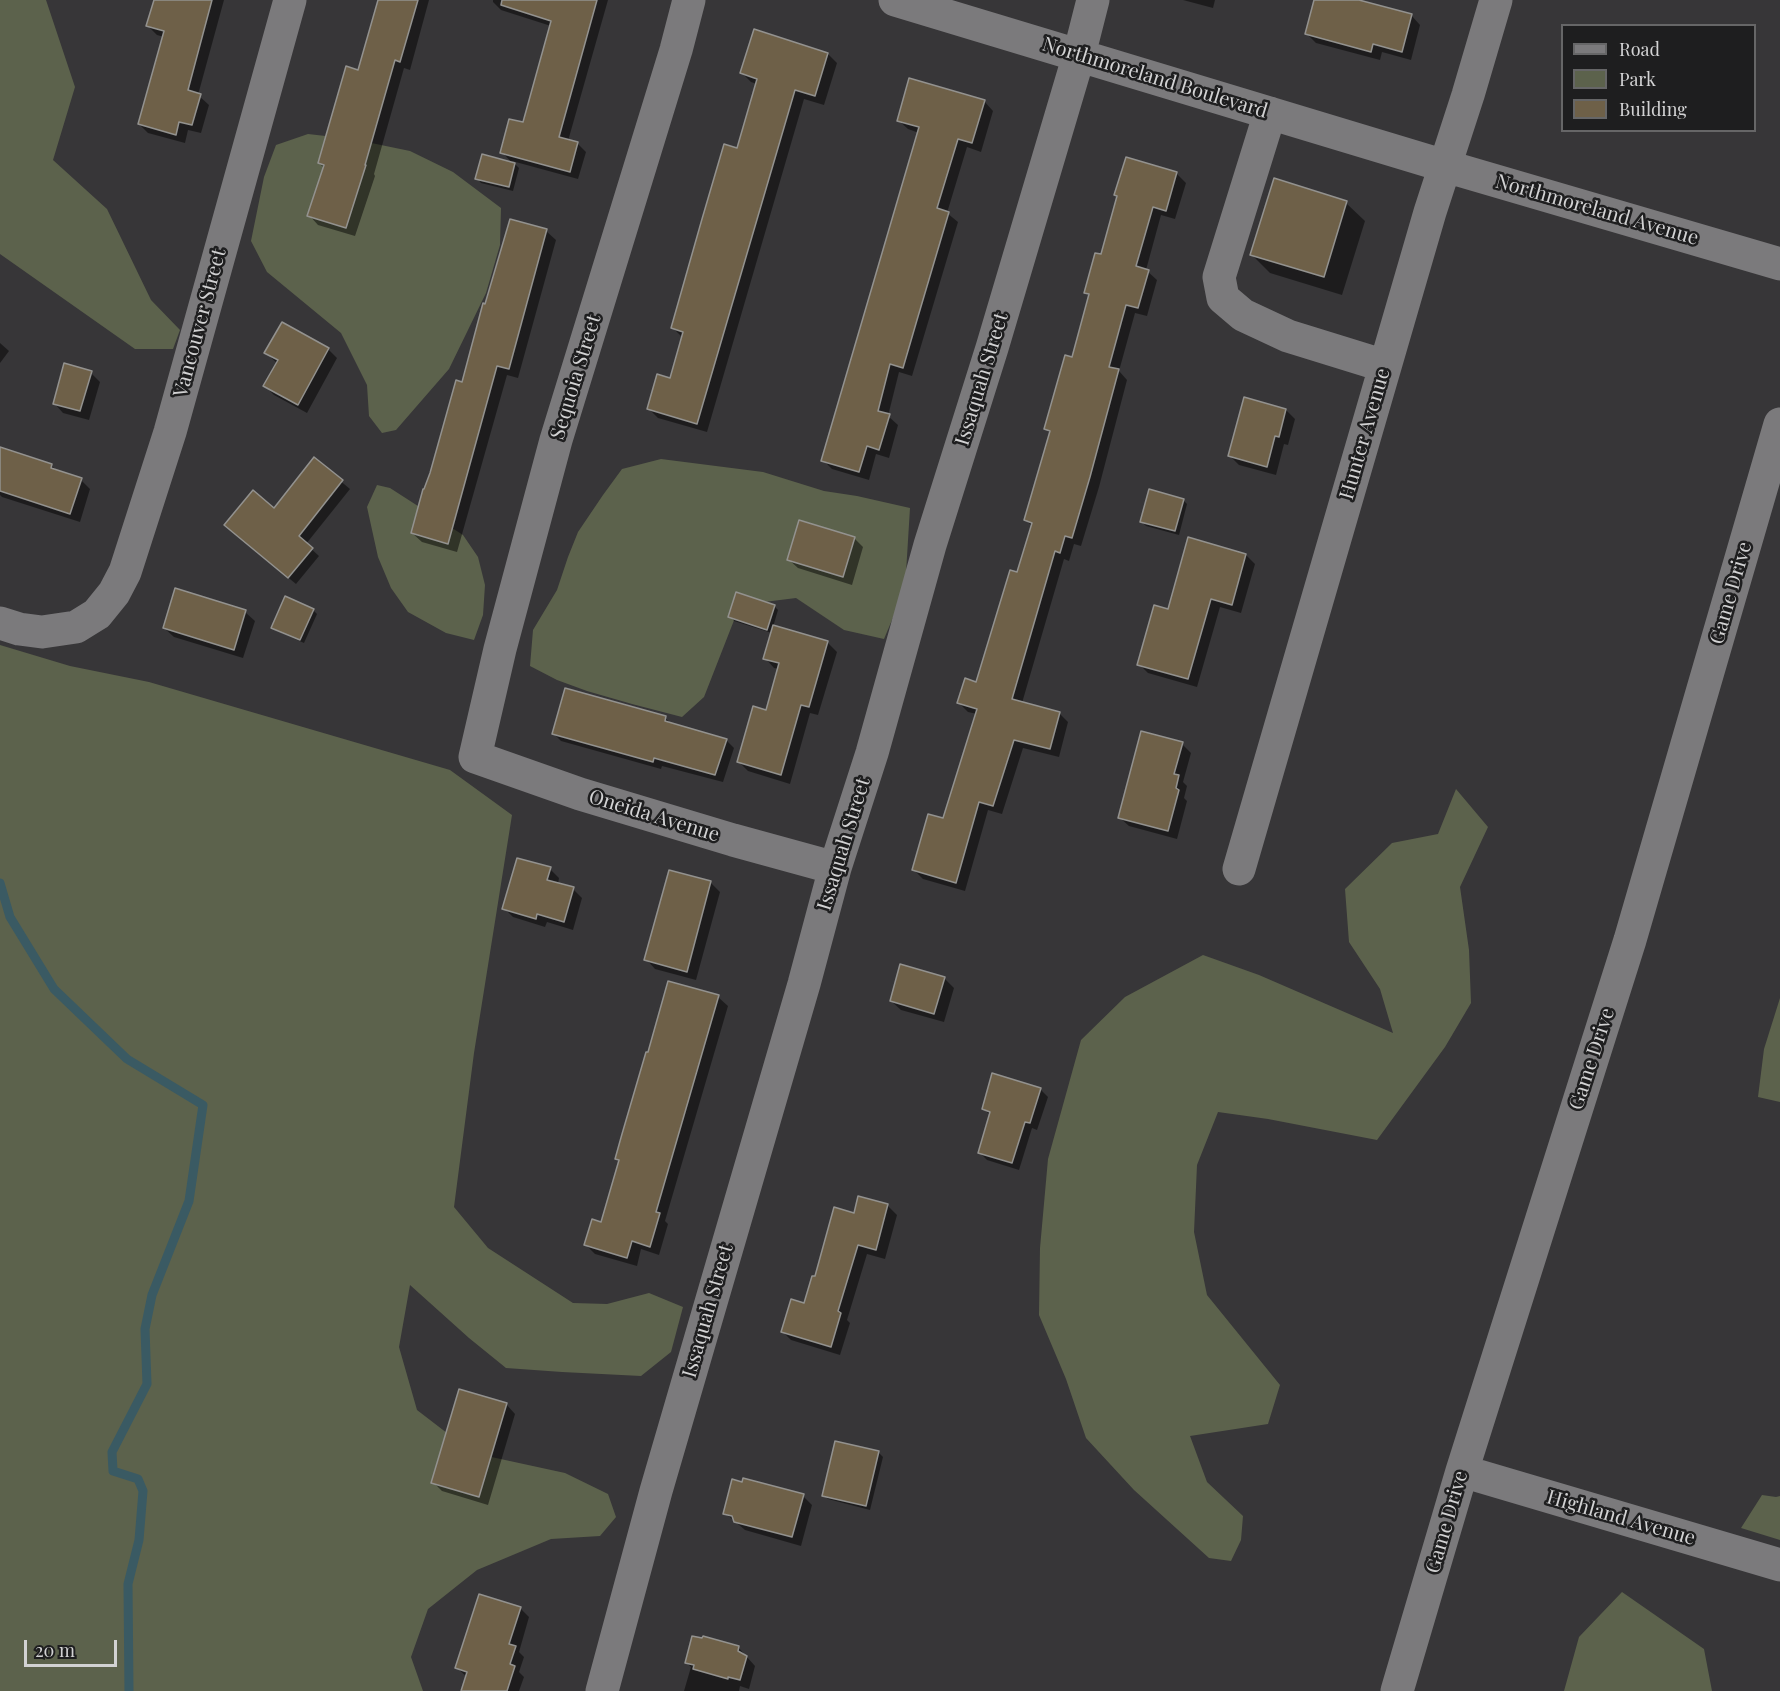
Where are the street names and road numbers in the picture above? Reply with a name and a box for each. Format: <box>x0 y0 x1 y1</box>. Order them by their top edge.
street label: Northmoreland Boulevard <box>1039 32 1271 124</box>
street label: Northmoreland Avenue <box>1493 170 1701 250</box>
street label: Vancouver Street <box>169 246 231 400</box>
street label: Issaquah Street <box>950 310 1014 448</box>
street label: Sequoia Street <box>546 312 606 442</box>
street label: Hunter Avenue <box>1335 366 1395 502</box>
street label: Game Drive <box>1705 539 1757 647</box>
street label: Issaquah Street <box>812 775 876 913</box>
street label: Oneida Avenue <box>586 785 722 847</box>
street label: Game Drive <box>1564 1005 1620 1113</box>
street label: Issaquah Street <box>677 1241 739 1381</box>
street label: Game Drive <box>1421 1468 1473 1576</box>
street label: Highland Avenue <box>1544 1485 1698 1551</box>

